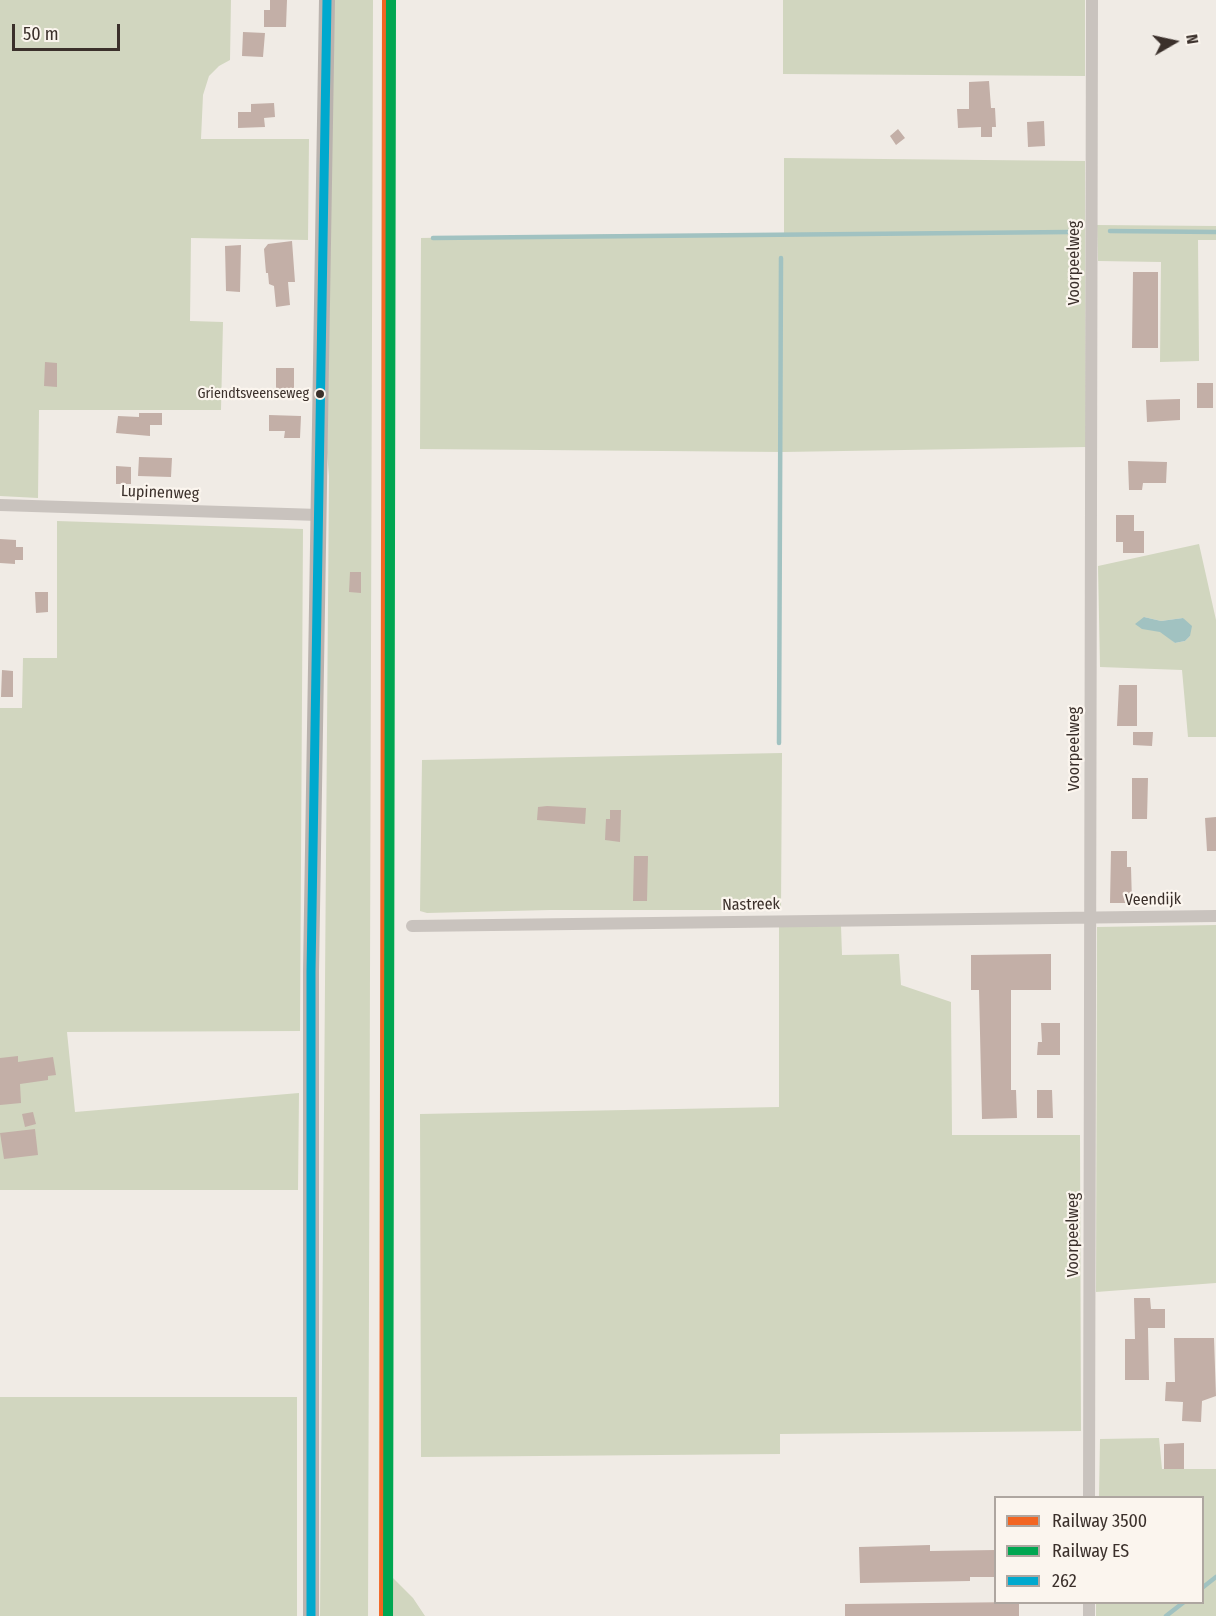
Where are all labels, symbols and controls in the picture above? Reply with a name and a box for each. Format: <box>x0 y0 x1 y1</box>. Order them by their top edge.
scale bar <box>15 12 123 50</box>
north arrow <box>1144 12 1204 72</box>
text: 50 m <box>23 23 59 45</box>
text: N <box>1182 33 1202 45</box>
street label: Voorpeelweg <box>1065 221 1085 305</box>
place label: Griendtsveenseweg <box>197 386 309 402</box>
marker: Griendtsveenseweg <box>314 388 326 400</box>
street label: Lupinenweg <box>120 482 200 504</box>
street label: Voorpeelweg <box>1065 707 1085 791</box>
street label: Veendijk <box>1125 890 1181 910</box>
street label: Nastreek <box>722 895 780 915</box>
street label: Voorpeelweg <box>1064 1193 1084 1277</box>
legend <box>994 1496 1204 1604</box>
text: Railway 3500 <box>1052 1510 1147 1532</box>
text: Railway ES <box>1052 1540 1129 1562</box>
text: 262 <box>1052 1570 1077 1592</box>

